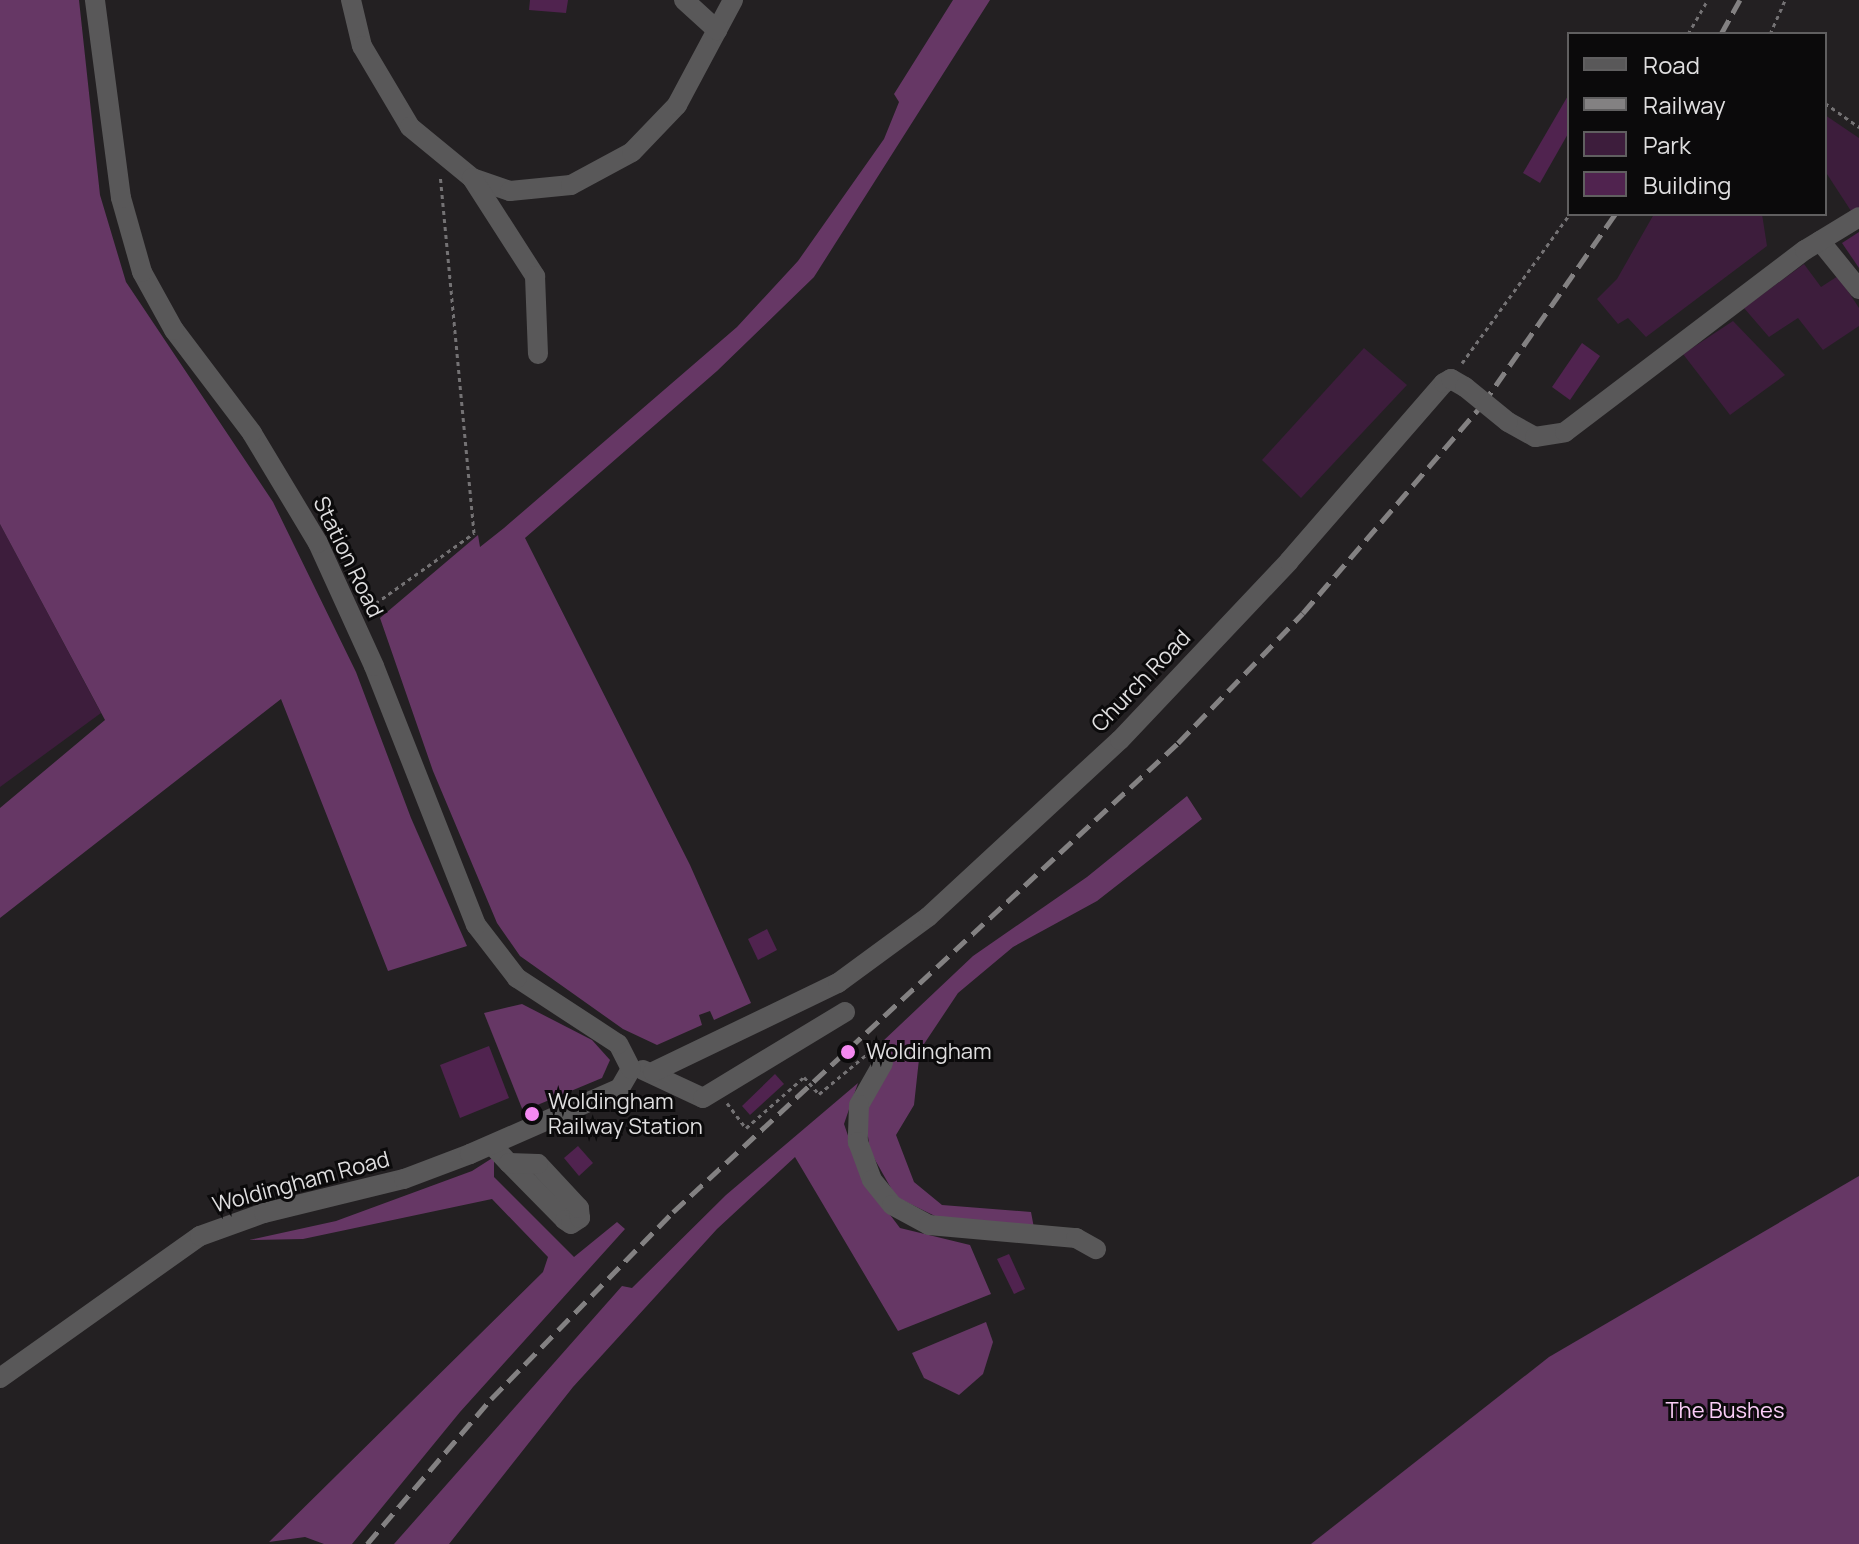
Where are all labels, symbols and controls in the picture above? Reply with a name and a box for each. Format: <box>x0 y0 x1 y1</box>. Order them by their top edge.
legend <box>1567 32 1827 216</box>
text: Road <box>1643 48 1700 81</box>
text: Railway <box>1643 88 1726 121</box>
text: Park <box>1643 128 1691 161</box>
text: Building <box>1643 168 1731 201</box>
street label: Station Road <box>307 492 389 622</box>
street label: Church Road <box>1086 625 1196 737</box>
place label: Woldingham <box>866 1039 992 1065</box>
marker: Woldingham <box>837 1041 859 1063</box>
place label: Woldingham Railway Station <box>548 1088 703 1140</box>
marker: Woldingham Railway Station <box>523 1105 541 1123</box>
street label: Woldingham Road <box>210 1146 392 1218</box>
park label: The Bushes <box>1665 1398 1785 1424</box>

